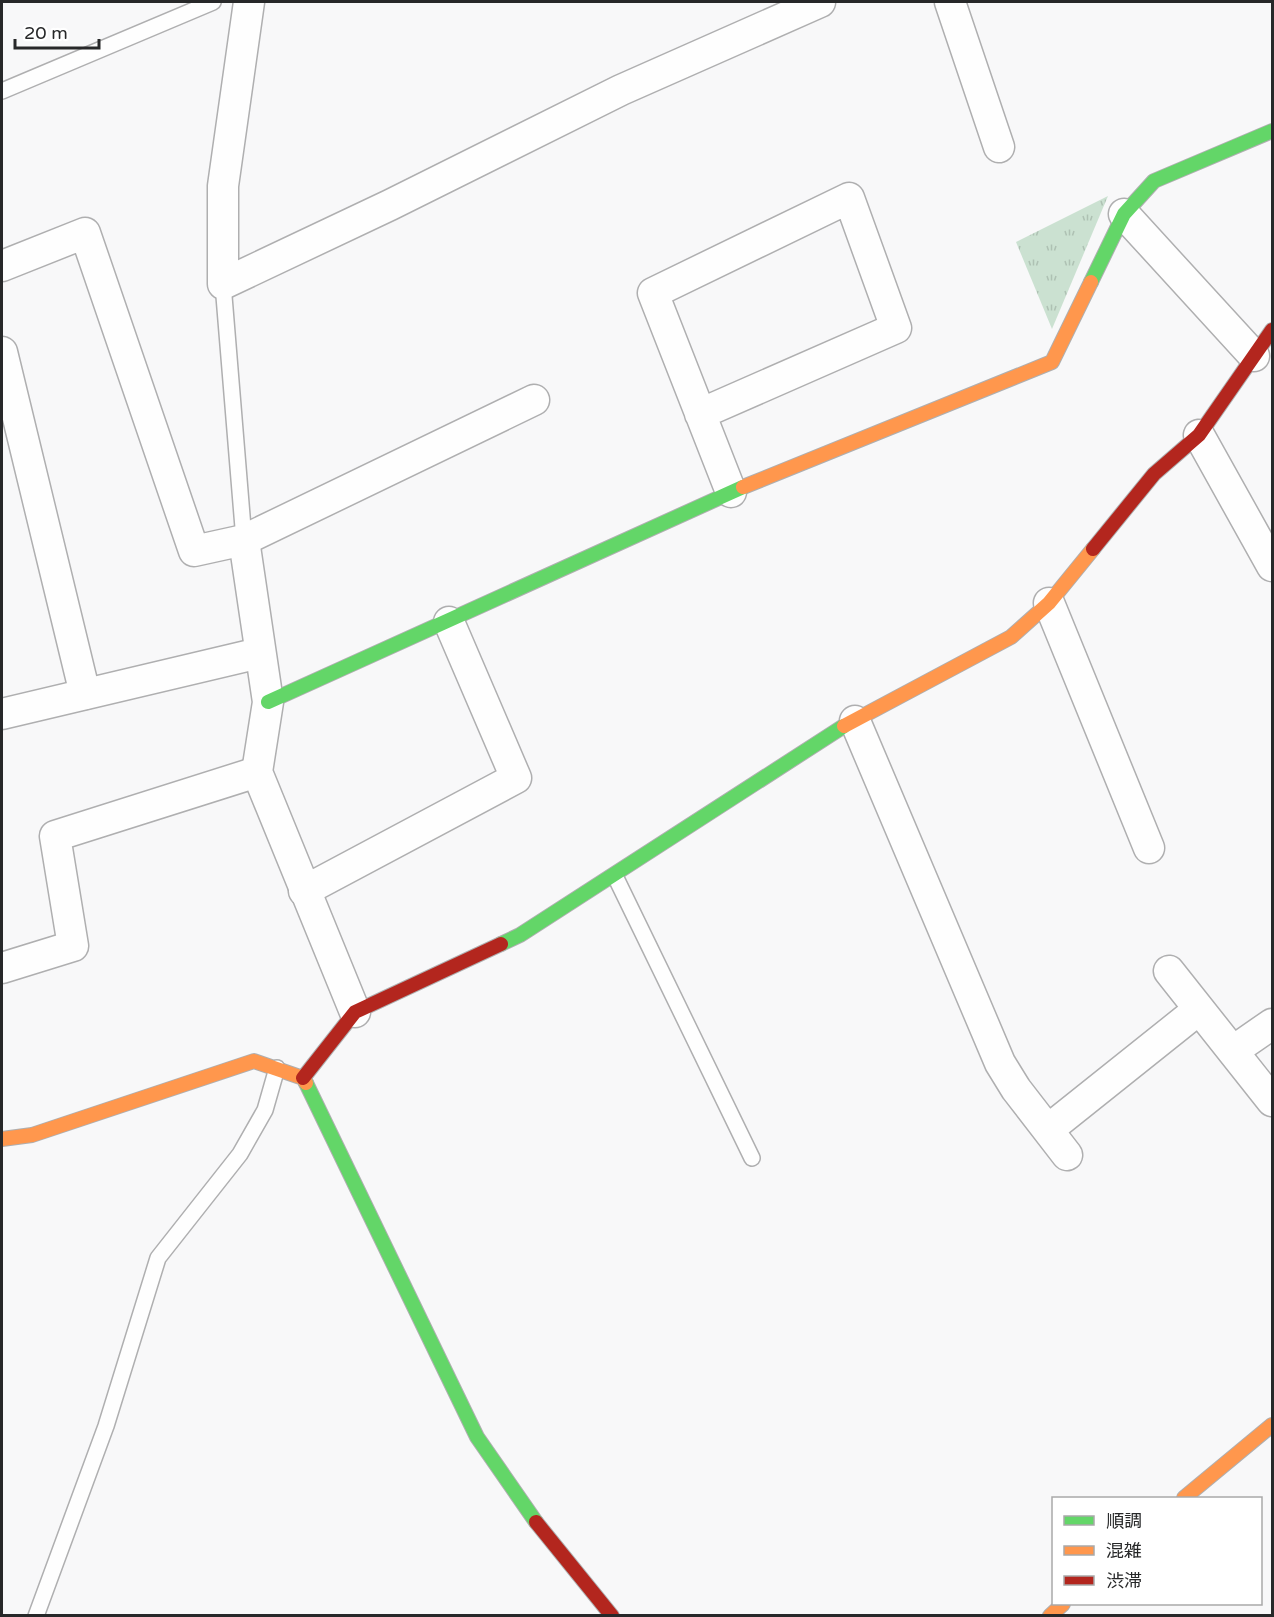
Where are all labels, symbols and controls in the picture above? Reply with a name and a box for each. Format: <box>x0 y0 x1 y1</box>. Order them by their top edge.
scale bar <box>15 12 99 50</box>
text: 20 m <box>24 22 68 44</box>
legend <box>1052 1497 1262 1605</box>
text: 順調 <box>1106 1510 1142 1532</box>
text: 混雑 <box>1106 1540 1142 1562</box>
text: 渋滞 <box>1106 1570 1142 1592</box>

